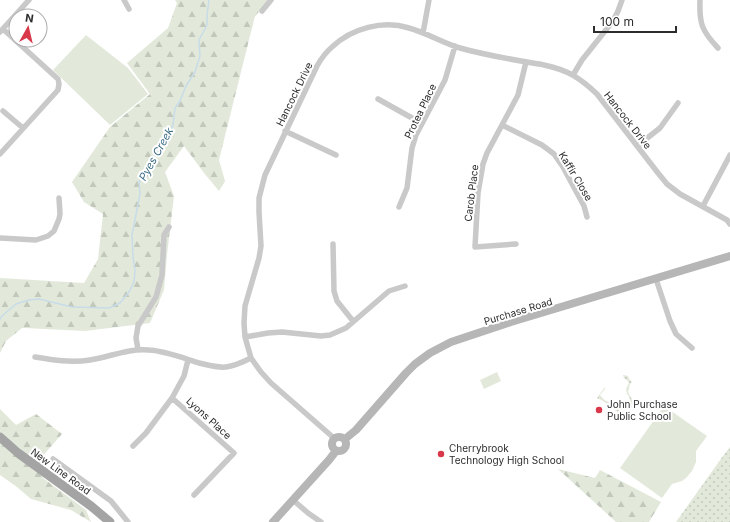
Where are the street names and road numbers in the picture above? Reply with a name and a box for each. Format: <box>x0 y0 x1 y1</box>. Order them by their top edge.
street label: Hancock Drive <box>273 60 315 128</box>
street label: Protea Place <box>402 81 439 140</box>
street label: Hancock Drive <box>602 89 654 151</box>
street label: Kaffir Close <box>557 149 595 203</box>
street label: Carob Place <box>462 164 480 222</box>
street label: Purchase Road <box>482 295 554 327</box>
street label: Lyons Place <box>184 395 234 441</box>
street label: New Line Road <box>29 445 93 497</box>

